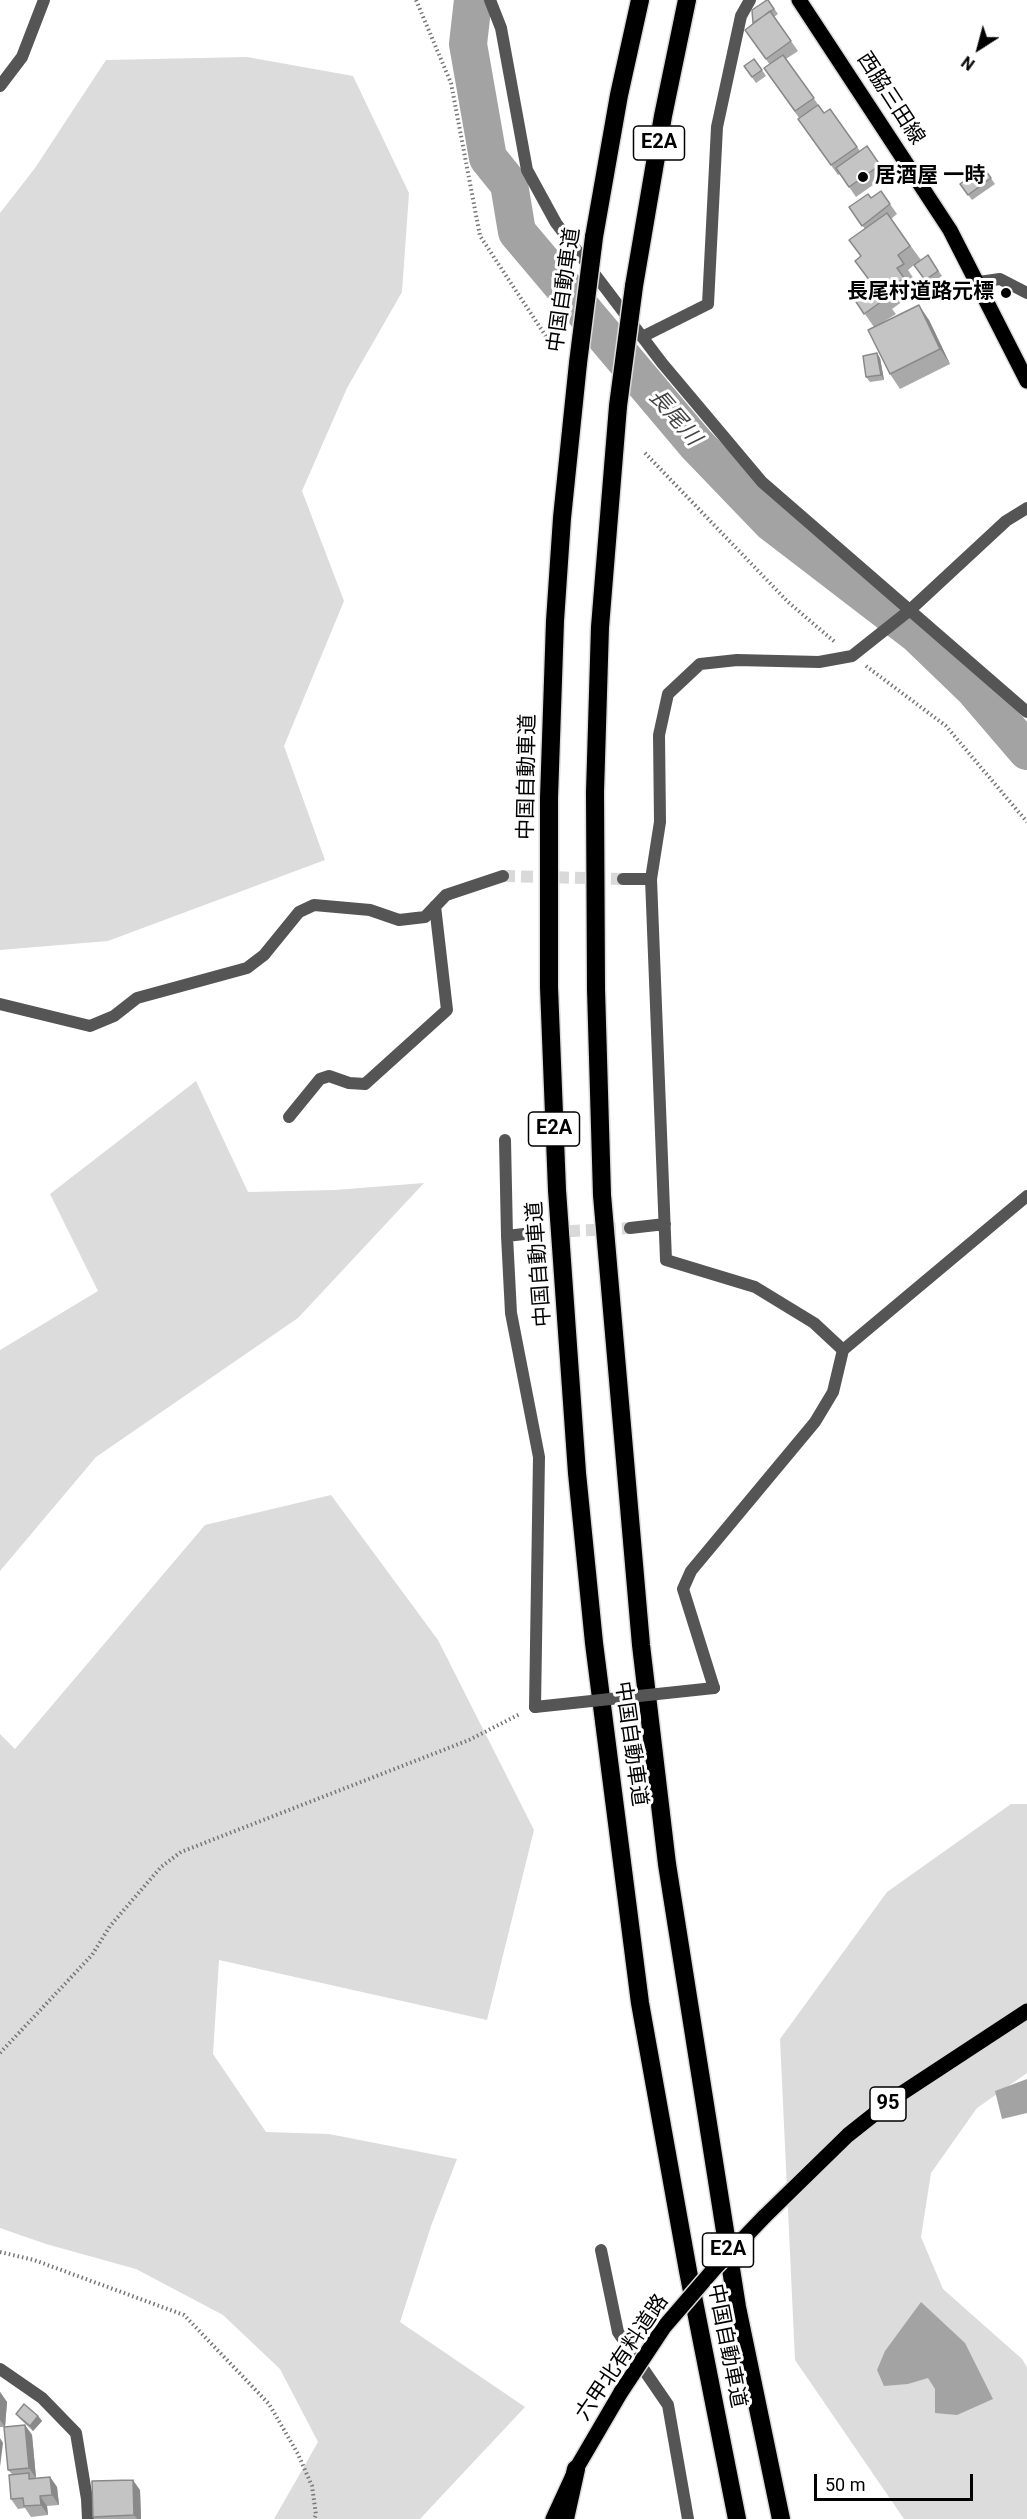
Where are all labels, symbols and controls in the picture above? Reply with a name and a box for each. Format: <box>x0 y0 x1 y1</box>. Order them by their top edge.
north arrow <box>949 18 1009 78</box>
street label: 西脇三田線 <box>851 48 929 150</box>
text: N <box>958 52 978 74</box>
road number: E2A <box>634 126 684 160</box>
place label: 居酒屋 一時 <box>875 164 985 190</box>
marker: 居酒屋 一時 <box>856 170 870 184</box>
street label: 中国自動車道 <box>544 226 586 354</box>
place label: 長尾村道路元標 <box>847 280 994 306</box>
marker: 長尾村道路元標 <box>999 286 1013 300</box>
water label: 長尾川 <box>642 384 706 452</box>
street label: 中国自動車道 <box>514 714 542 840</box>
road number: E2A <box>528 1112 580 1146</box>
street label: 中国自動車道 <box>523 1200 557 1328</box>
street label: 中国自動車道 <box>609 1680 651 1808</box>
road number: 95 <box>870 2087 906 2121</box>
road number: E2A <box>702 2233 754 2267</box>
street label: 中国自動車道 <box>702 2282 750 2410</box>
street label: 六甲北有料道路 <box>571 2290 675 2426</box>
scale bar <box>817 2462 976 2500</box>
text: 50 m <box>825 2474 865 2495</box>

